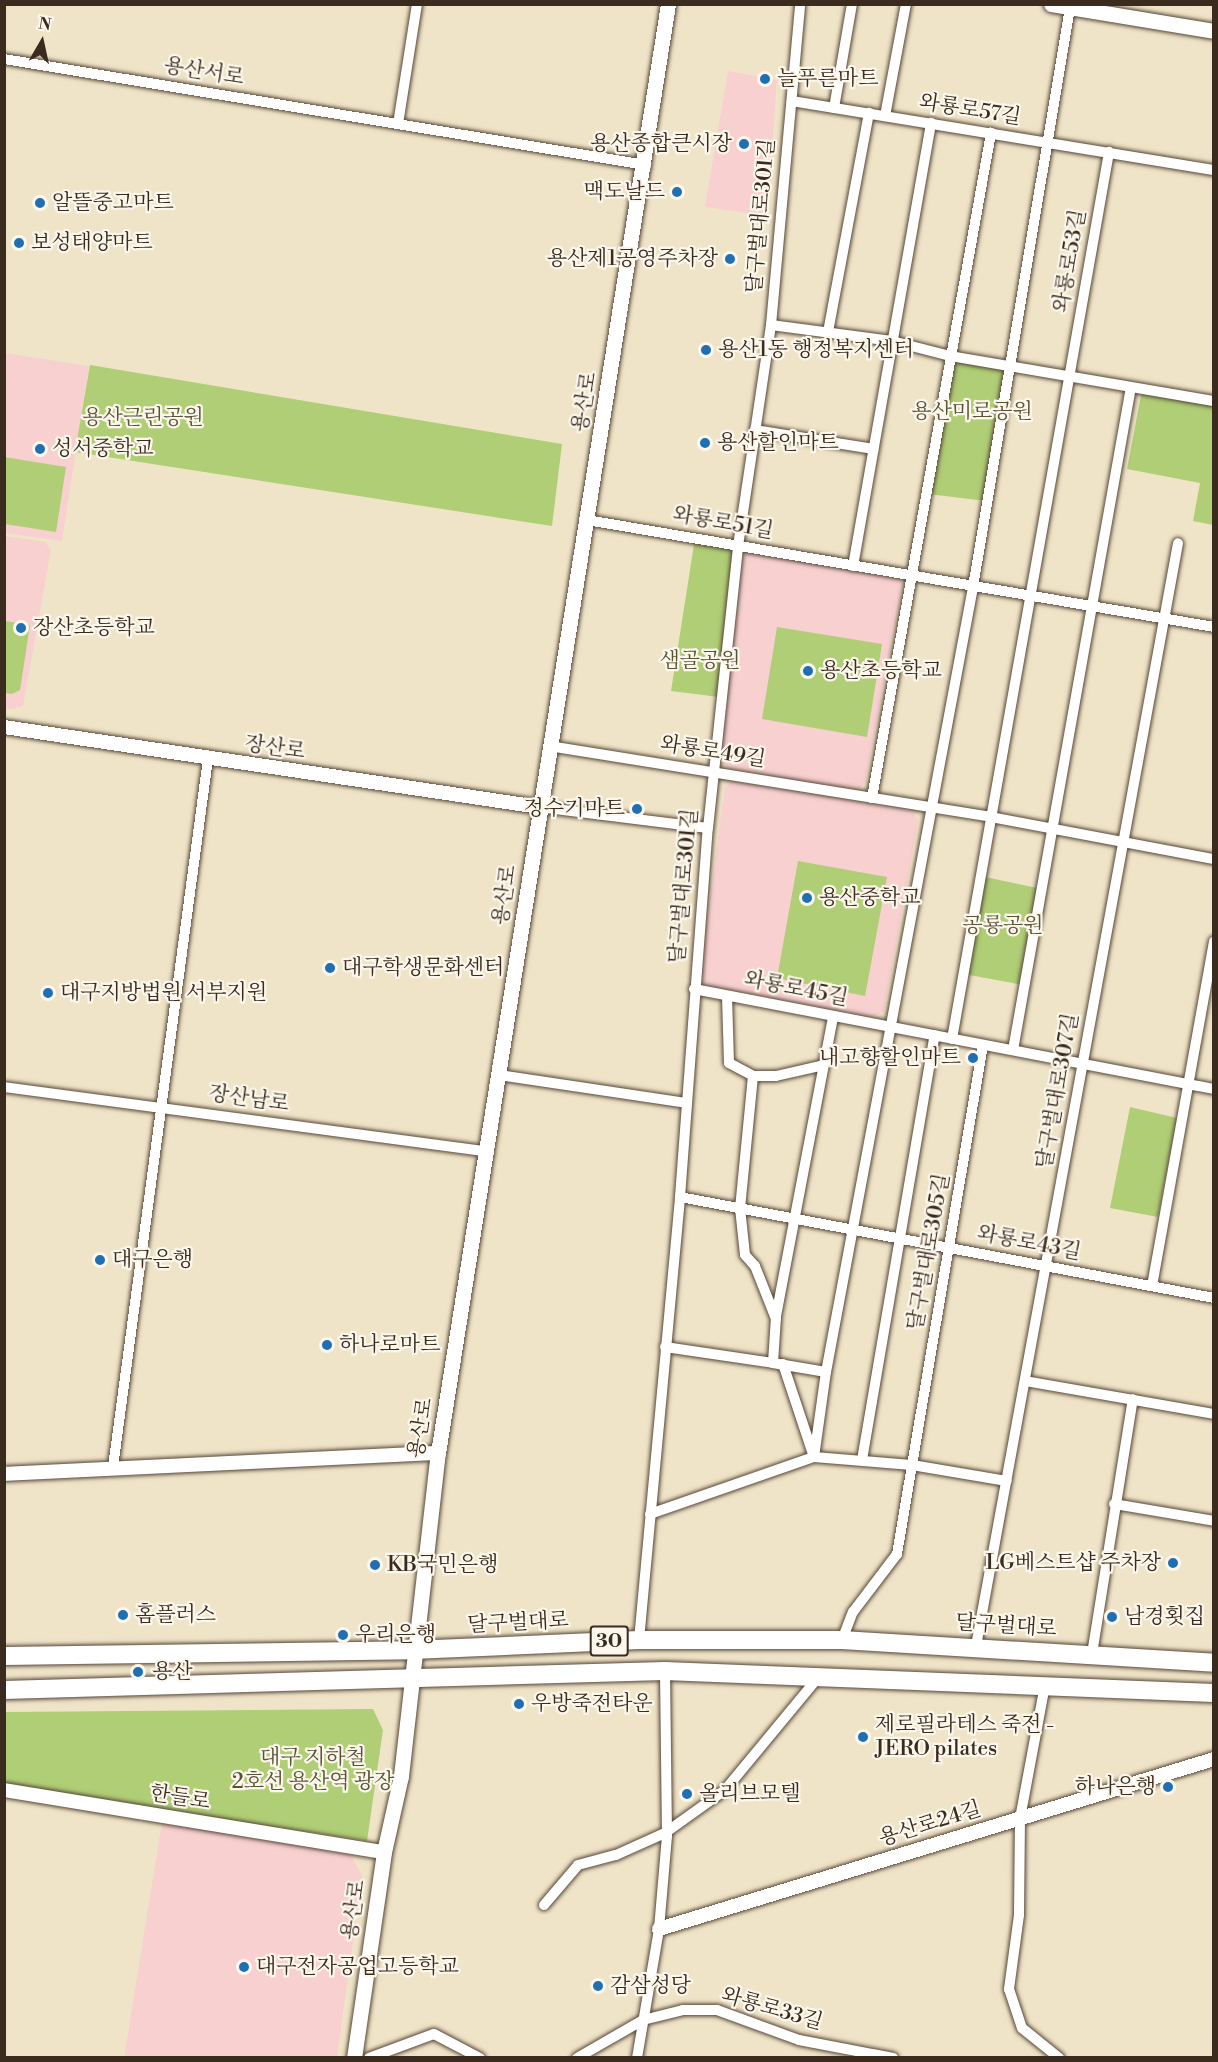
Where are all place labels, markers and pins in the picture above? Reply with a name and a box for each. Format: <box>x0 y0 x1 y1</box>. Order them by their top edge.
place label: 늘푸른마트 <box>777 66 878 92</box>
marker: 늘푸른마트 <box>758 72 772 86</box>
place label: 용산종합큰시장 <box>590 131 732 157</box>
marker: 용산종합큰시장 <box>737 137 751 151</box>
place label: 맥도날드 <box>584 179 665 205</box>
marker: 맥도날드 <box>670 185 684 199</box>
place label: 알뜰중고마트 <box>52 190 174 216</box>
marker: 알뜰중고마트 <box>33 196 47 210</box>
place label: 보성태양마트 <box>31 230 153 256</box>
marker: 보성태양마트 <box>12 236 26 250</box>
place label: 용산제1공영주차장 <box>547 246 718 272</box>
marker: 용산제1공영주차장 <box>723 252 737 266</box>
place label: 용산1동 행정복지센터 <box>718 337 914 363</box>
marker: 용산1동 행정복지센터 <box>699 343 713 357</box>
place label: 용산할인마트 <box>717 430 839 456</box>
place label: 성서중학교 <box>52 436 153 462</box>
marker: 용산할인마트 <box>698 436 712 450</box>
marker: 성서중학교 <box>33 442 47 456</box>
place label: 장산초등학교 <box>33 615 155 641</box>
marker: 장산초등학교 <box>14 621 28 635</box>
place label: 용산초등학교 <box>820 658 942 684</box>
marker: 용산초등학교 <box>801 664 815 678</box>
place label: 정수기마트 <box>524 796 625 822</box>
marker: 정수기마트 <box>630 802 644 816</box>
place label: 용산중학교 <box>819 885 920 911</box>
marker: 용산중학교 <box>800 891 814 905</box>
place label: 대구학생문화센터 <box>342 955 504 981</box>
marker: 대구학생문화센터 <box>323 961 337 975</box>
place label: 대구지방법원 서부지원 <box>60 980 267 1006</box>
marker: 대구지방법원 서부지원 <box>41 986 55 1000</box>
place label: 내고향할인마트 <box>819 1045 961 1071</box>
marker: 내고향할인마트 <box>966 1051 980 1065</box>
place label: 대구은행 <box>112 1247 193 1273</box>
marker: 대구은행 <box>93 1253 107 1267</box>
place label: 하나로마트 <box>339 1332 440 1358</box>
marker: 하나로마트 <box>320 1338 334 1352</box>
place label: LG베스트샵 주차장 <box>985 1550 1161 1576</box>
place label: KB국민은행 <box>387 1552 498 1578</box>
marker: LG베스트샵 주차장 <box>1166 1556 1180 1570</box>
marker: KB국민은행 <box>368 1558 382 1572</box>
place label: 홈플러스 <box>135 1602 216 1628</box>
place label: 남경횟집 <box>1124 1604 1205 1630</box>
marker: 홈플러스 <box>116 1608 130 1622</box>
marker: 남경횟집 <box>1105 1610 1119 1624</box>
place label: 우리은행 <box>355 1622 436 1648</box>
marker: 우리은행 <box>336 1628 350 1642</box>
place label: 용산 <box>152 1659 193 1685</box>
marker: 용산 <box>129 1663 147 1681</box>
place label: 우방죽전타운 <box>531 1691 653 1717</box>
marker: 우방죽전타운 <box>512 1697 526 1711</box>
place label: 제로필라테스 죽전 - JERO pilates <box>875 1712 1054 1762</box>
marker: 제로필라테스 죽전 - JERO pilates <box>856 1730 870 1744</box>
place label: 하나은행 <box>1075 1774 1156 1800</box>
marker: 하나은행 <box>1161 1780 1175 1794</box>
place label: 올리브모텔 <box>699 1781 800 1807</box>
marker: 올리브모텔 <box>680 1787 694 1801</box>
place label: 대구전자공업고등학교 <box>256 1954 459 1980</box>
marker: 대구전자공업고등학교 <box>237 1960 251 1974</box>
place label: 감삼성당 <box>610 1973 691 1999</box>
marker: 감삼성당 <box>591 1979 605 1993</box>

